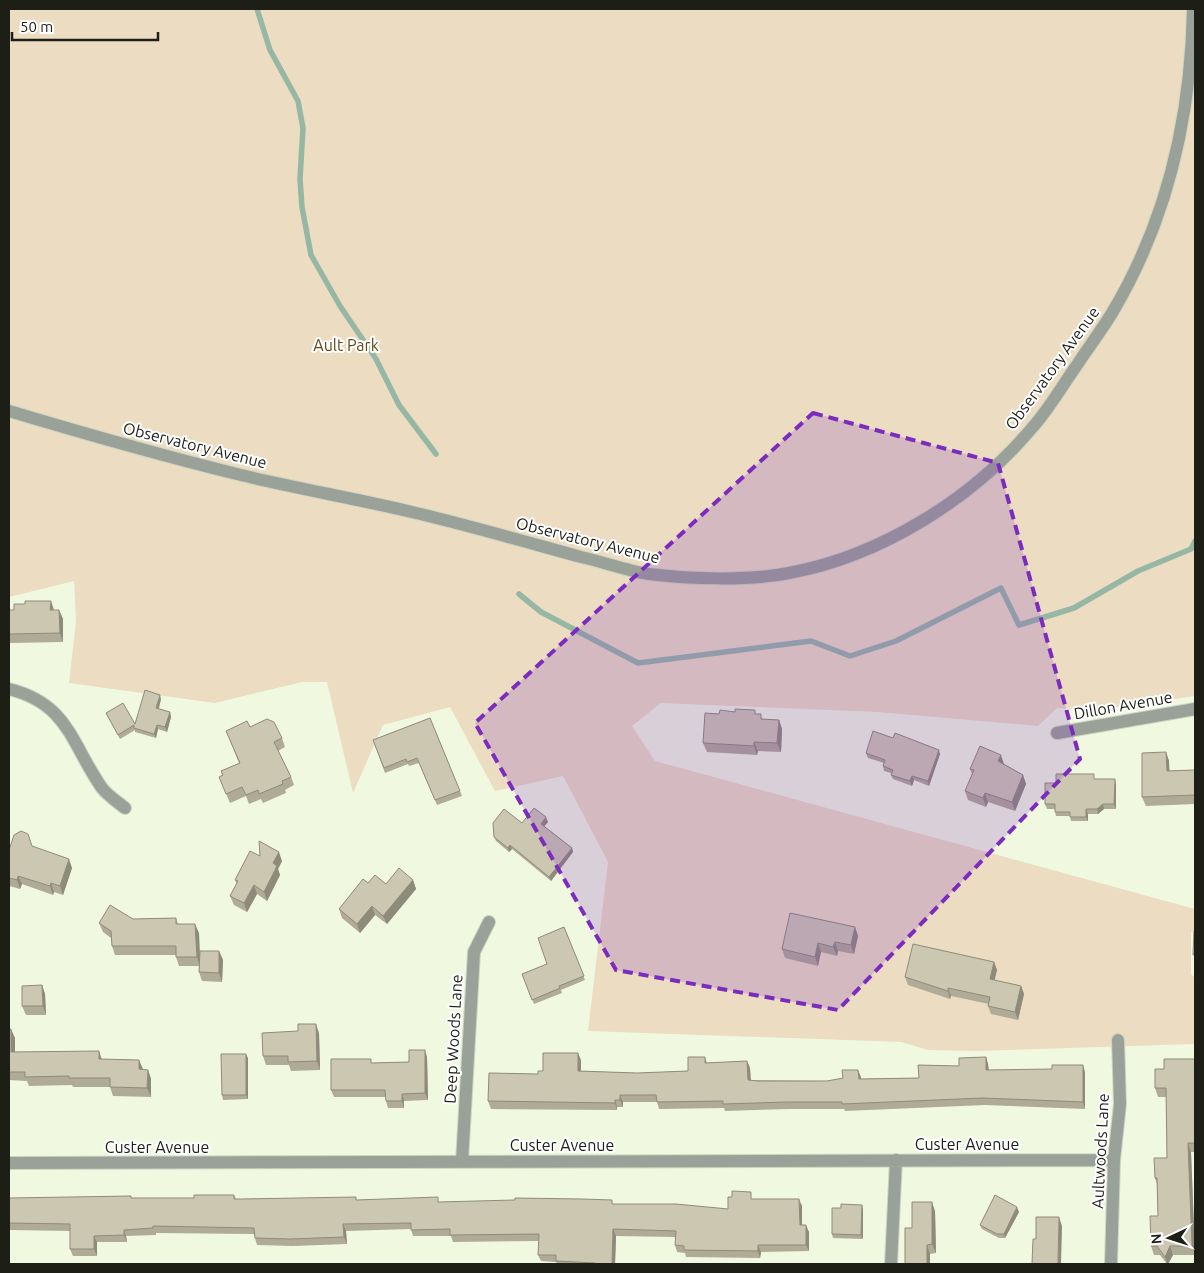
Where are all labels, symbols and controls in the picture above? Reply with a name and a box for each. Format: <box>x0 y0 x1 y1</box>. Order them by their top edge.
scale bar <box>12 10 159 42</box>
text: 50 m <box>20 18 53 35</box>
street label: Observatory Avenue <box>1001 303 1103 433</box>
park label: Ault Park <box>313 336 379 354</box>
street label: Observatory Avenue <box>121 418 269 472</box>
street label: Observatory Avenue <box>514 513 662 567</box>
street label: Dillon Avenue <box>1072 687 1174 723</box>
street label: Deep Woods Lane <box>441 974 465 1104</box>
street label: Aultwoods Lane <box>1088 1093 1112 1209</box>
street label: Custer Avenue <box>915 1135 1019 1153</box>
street label: Custer Avenue <box>510 1136 614 1154</box>
street label: Custer Avenue <box>105 1138 209 1156</box>
north arrow <box>1144 1213 1194 1263</box>
text: N <box>1148 1233 1164 1245</box>

